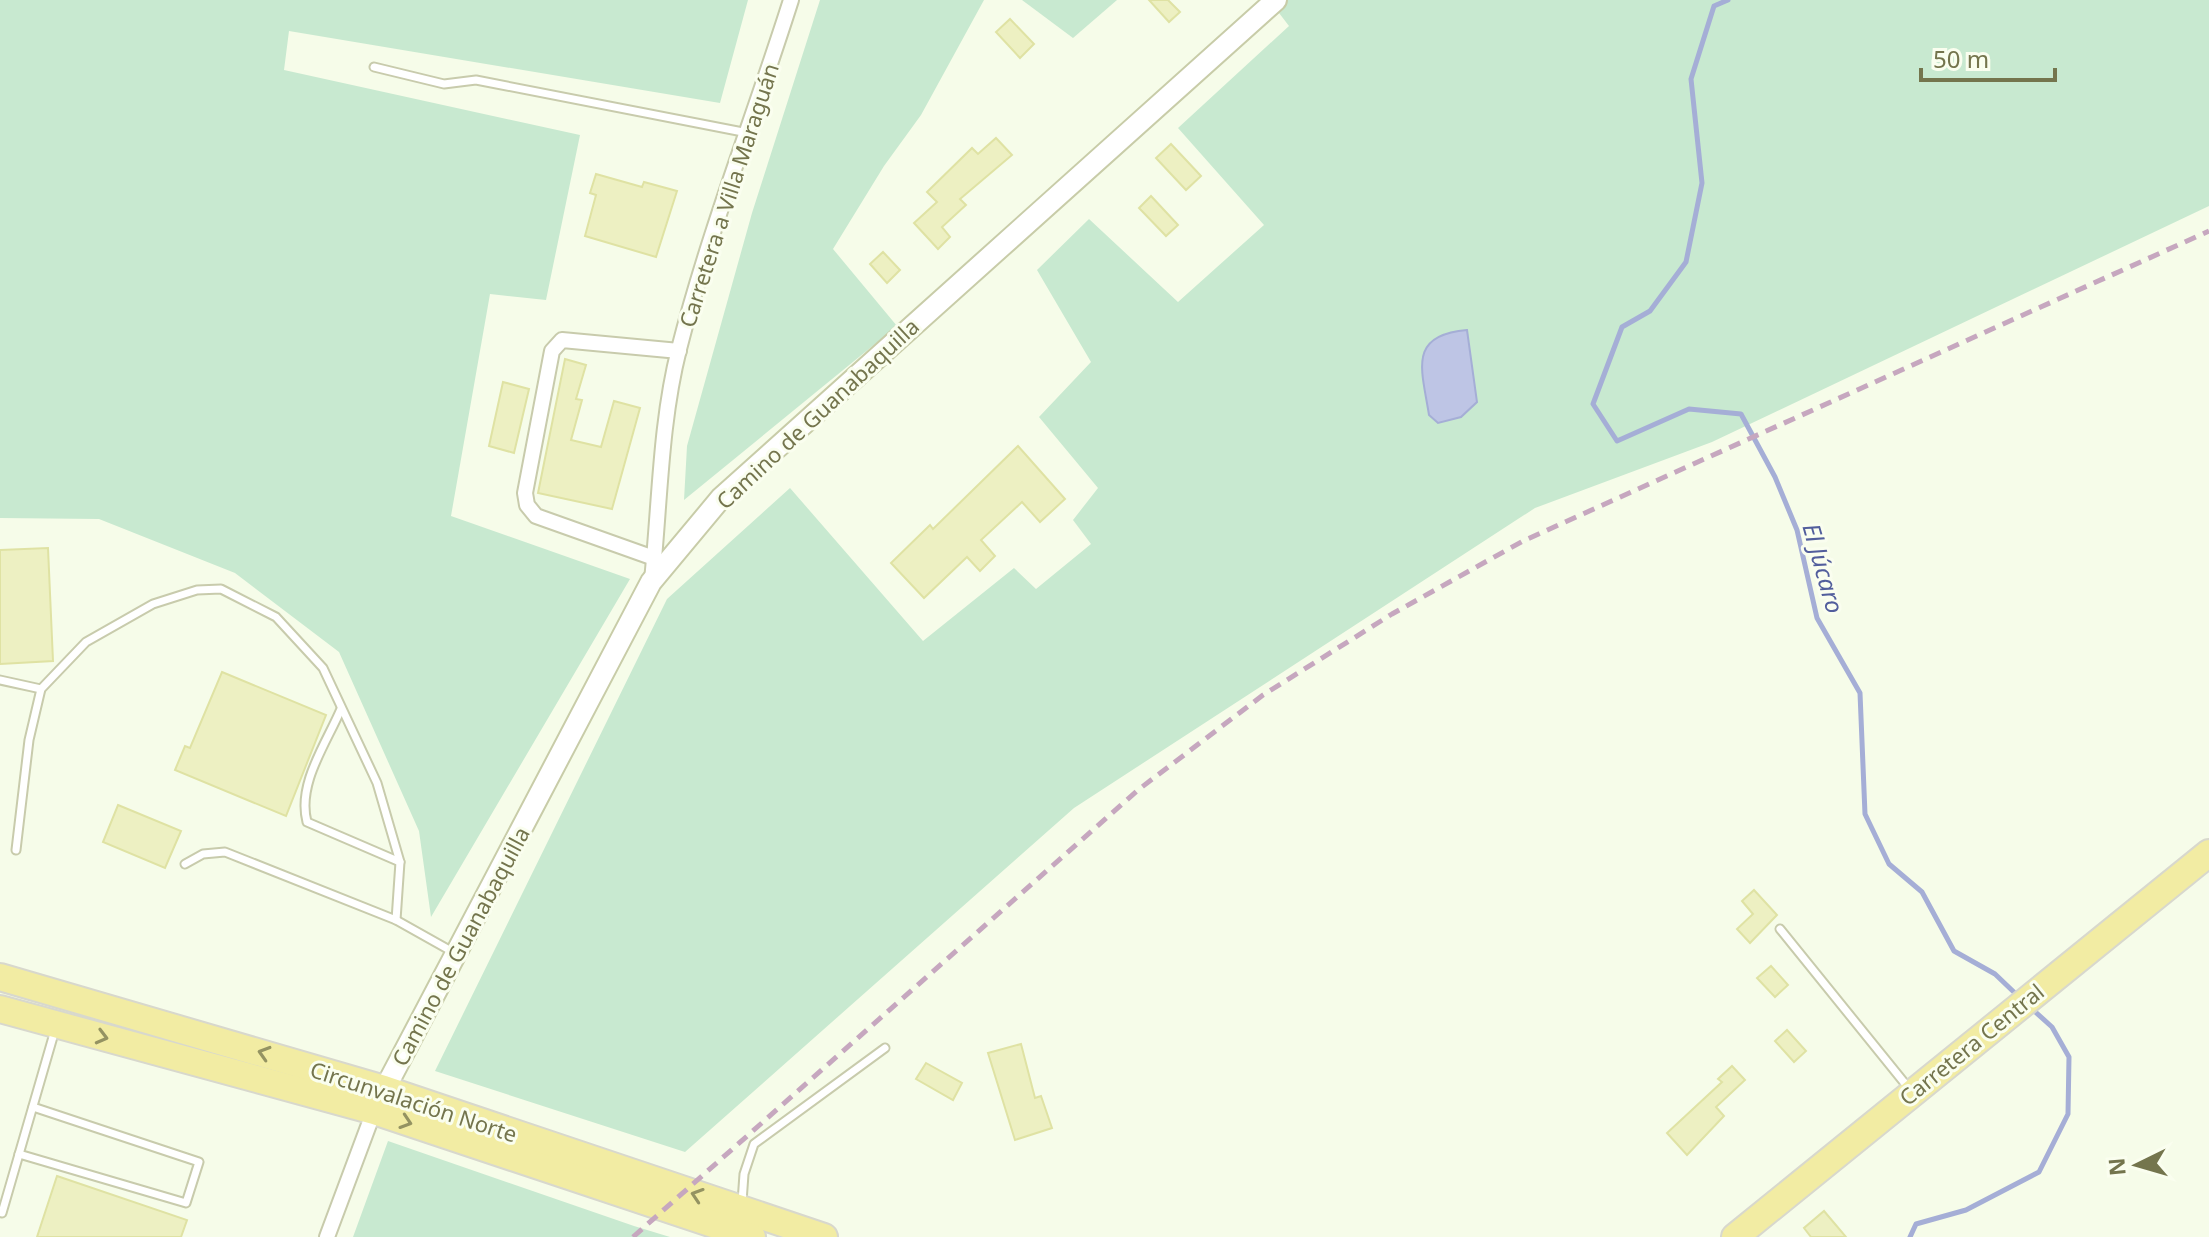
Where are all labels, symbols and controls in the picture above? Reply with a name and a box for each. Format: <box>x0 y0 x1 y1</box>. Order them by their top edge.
scale bar <box>1921 32 2055 82</box>
text: 50 m <box>1933 42 1989 75</box>
street label: Carretera a Villa Maraguán <box>671 59 785 331</box>
street label: Camino de Guanabaquilla <box>709 311 925 515</box>
water label: El Júcaro <box>1795 519 1853 617</box>
street label: Camino de Guanabaquilla <box>384 821 536 1071</box>
street label: Carretera Central <box>1892 976 2050 1112</box>
one-way arrow <box>95 1027 109 1044</box>
one-way arrow <box>257 1046 271 1062</box>
street label: Circunvalación Norte <box>307 1053 521 1149</box>
one-way arrow <box>399 1113 413 1129</box>
north arrow <box>2097 1125 2177 1205</box>
text: N <box>2100 1157 2132 1177</box>
one-way arrow <box>691 1188 704 1204</box>

